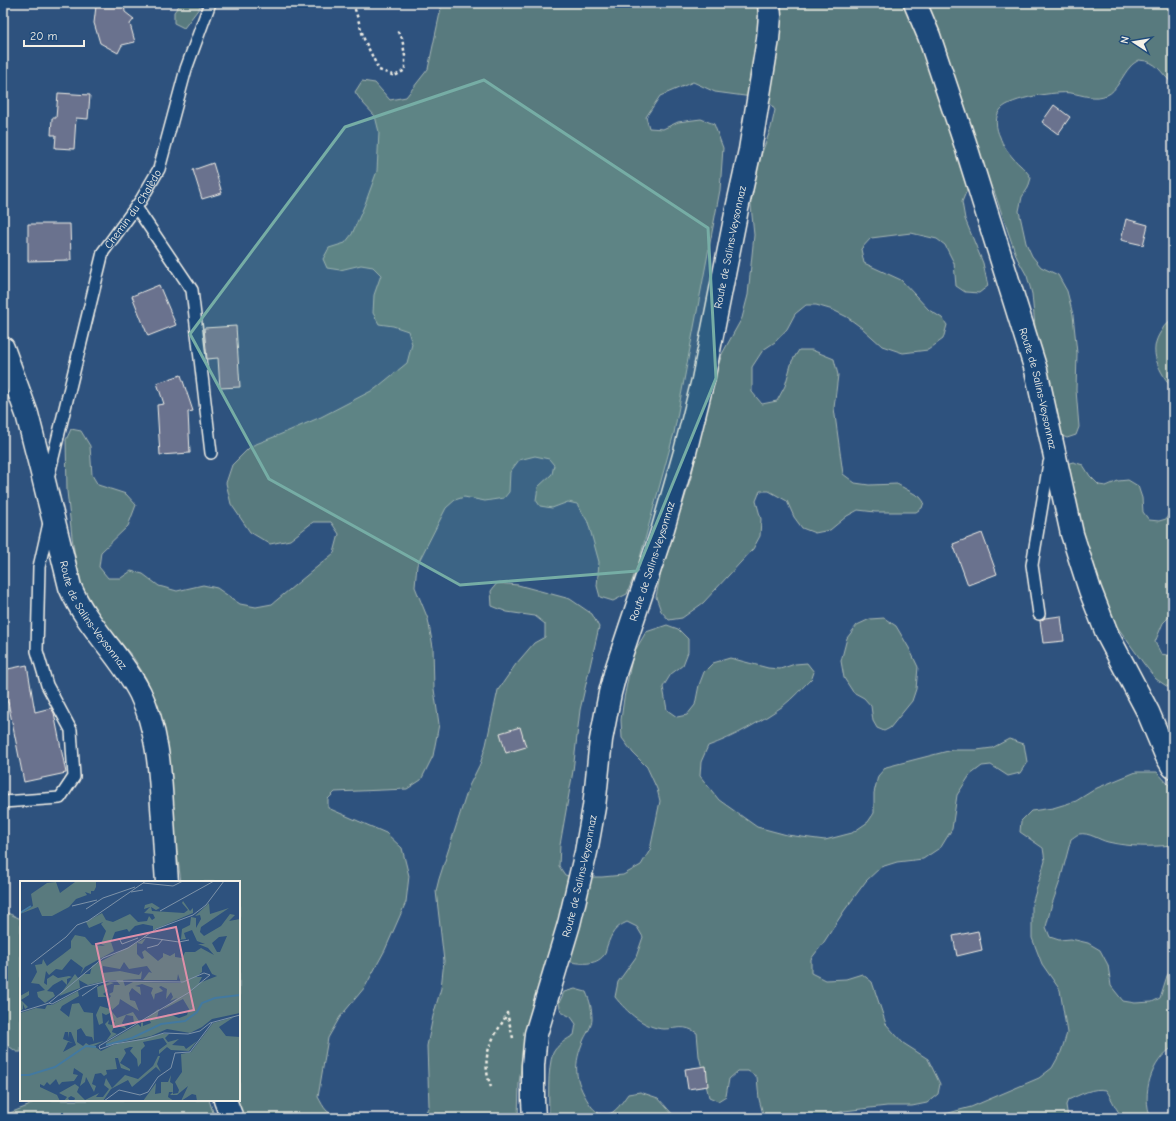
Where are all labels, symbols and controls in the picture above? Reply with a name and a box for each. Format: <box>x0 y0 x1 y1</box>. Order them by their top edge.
scale bar <box>24 22 84 48</box>
north arrow <box>1114 22 1154 62</box>
text: 20 m <box>30 29 58 43</box>
text: N <box>1118 35 1132 45</box>
street label: Chemin du Chalèdo <box>102 167 164 251</box>
street label: Route de Salins-Veysonnaz <box>711 185 749 310</box>
street label: Route de Salins-Veysonnaz <box>1016 326 1059 451</box>
street label: Route de Salins-Veysonnaz <box>627 500 677 623</box>
street label: Route de Salins-Veysonnaz <box>57 559 130 672</box>
street label: Route de Salins-Veysonnaz <box>559 814 599 939</box>
inset map <box>20 881 240 1101</box>

